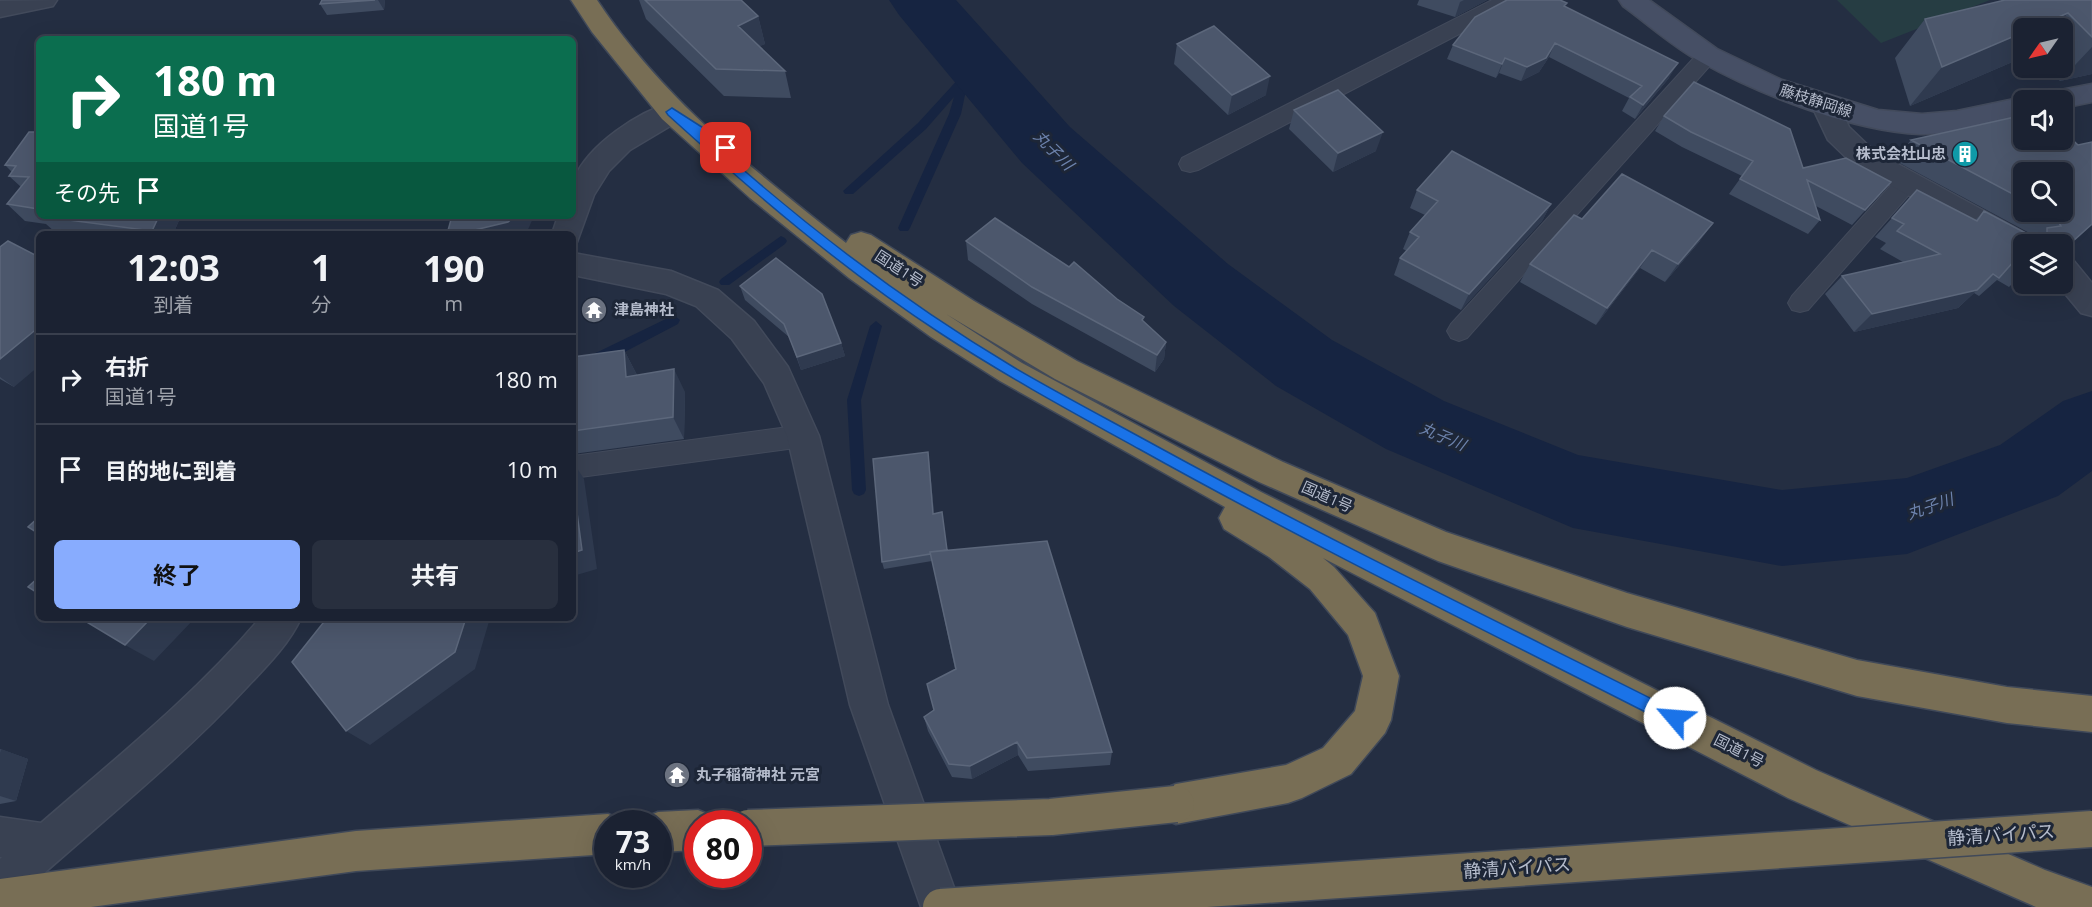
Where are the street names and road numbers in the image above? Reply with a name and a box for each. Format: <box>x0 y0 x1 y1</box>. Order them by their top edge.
street label: 藤枝静岡線 <box>1778 79 1855 121</box>
street label: 国道1号 <box>872 245 927 291</box>
street label: 国道1号 <box>1299 476 1356 516</box>
street label: 国道1号 <box>1711 729 1768 771</box>
street label: 静清バイパス <box>1946 818 2055 850</box>
street label: 静清バイパス <box>1462 851 1571 883</box>

